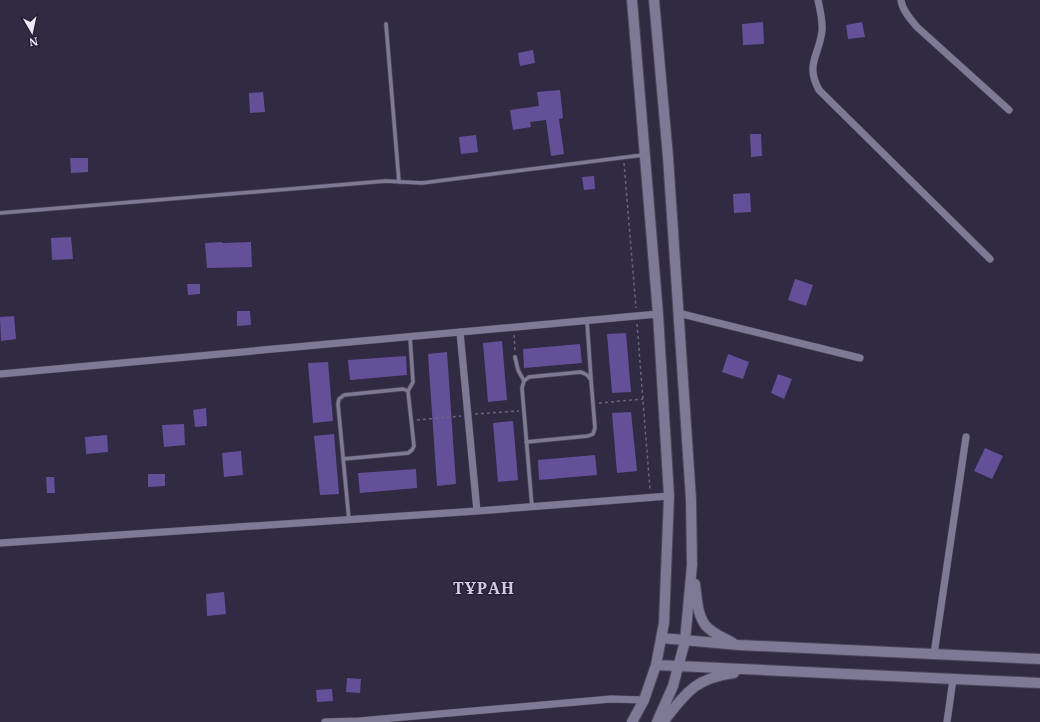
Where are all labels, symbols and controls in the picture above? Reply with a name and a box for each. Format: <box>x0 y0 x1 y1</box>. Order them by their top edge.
north arrow <box>12 12 52 52</box>
text: N <box>28 34 39 51</box>
district label: ТҰРАН <box>453 577 515 599</box>

